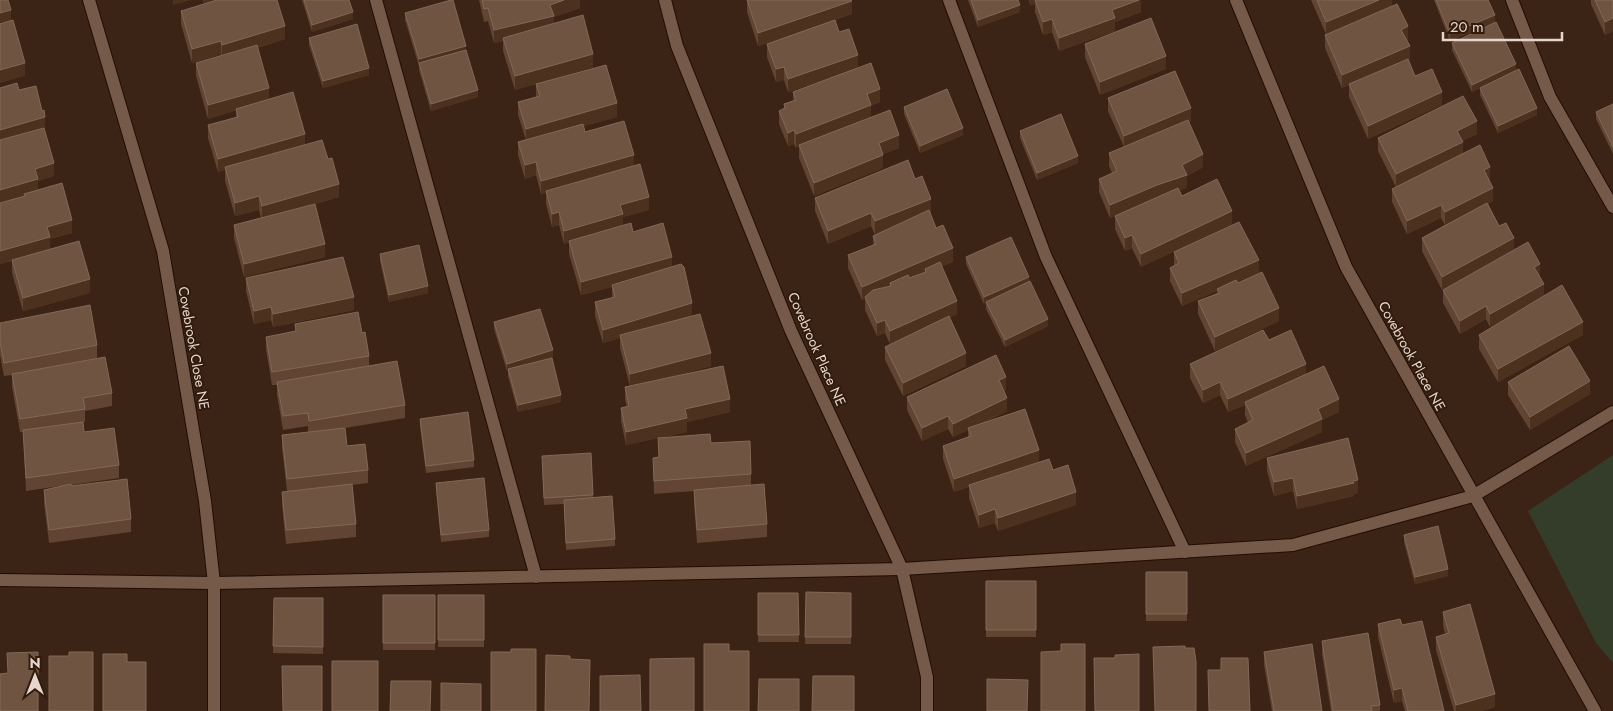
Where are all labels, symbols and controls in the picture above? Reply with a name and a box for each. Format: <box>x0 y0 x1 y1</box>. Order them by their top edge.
scale bar <box>1443 10 1562 42</box>
text: 20 m <box>1450 16 1484 38</box>
street label: Covebrook Close NE <box>173 285 215 411</box>
street label: Covebrook Place NE <box>783 289 851 409</box>
street label: Covebrook Place NE <box>1374 297 1450 415</box>
north arrow <box>10 651 60 701</box>
text: N <box>29 653 41 673</box>

